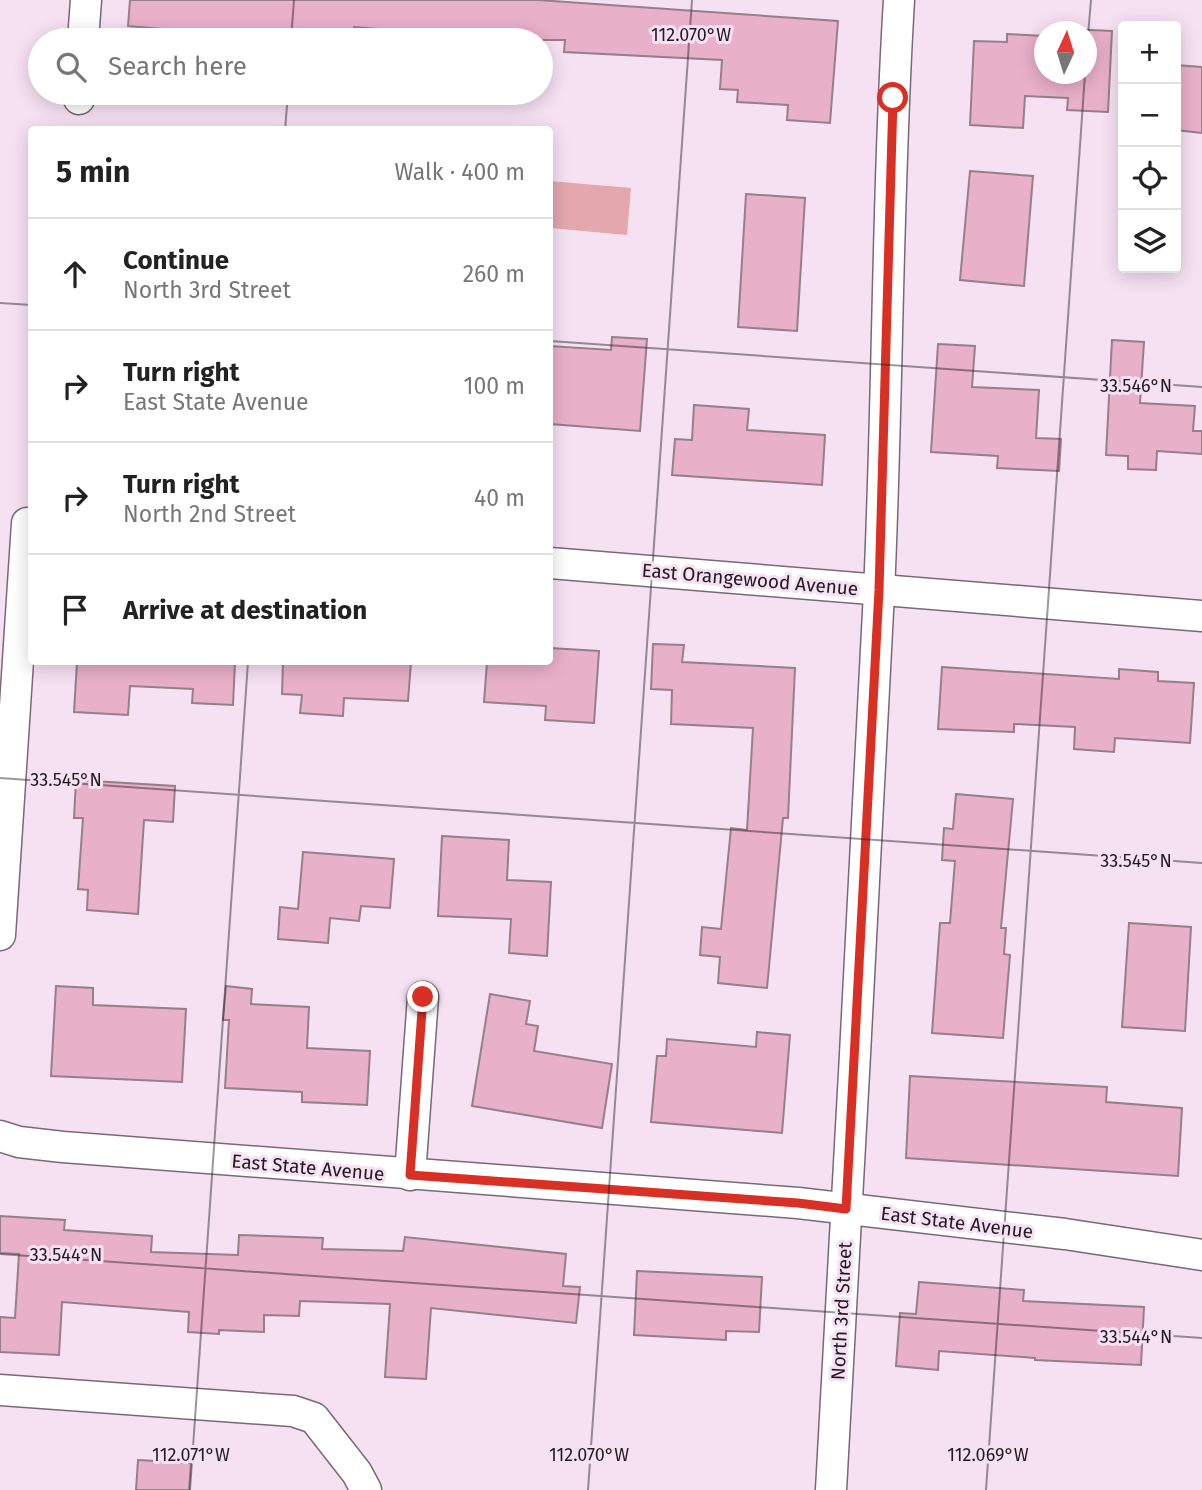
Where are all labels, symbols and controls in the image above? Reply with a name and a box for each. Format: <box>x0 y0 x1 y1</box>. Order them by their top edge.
north arrow <box>1034 21 1097 84</box>
map controls <box>1118 21 1181 273</box>
button: + <box>1118 21 1181 84</box>
text: 112.070°W <box>651 24 731 46</box>
search box <box>28 28 553 105</box>
icon: search <box>52 48 90 86</box>
text: Search here <box>108 51 247 82</box>
route start <box>877 82 908 113</box>
button: − <box>1118 84 1181 147</box>
button: locate <box>1118 147 1181 210</box>
text: 5 min <box>56 154 130 190</box>
text: Walk · 400 m <box>394 158 525 186</box>
button: layers <box>1118 210 1181 273</box>
text: Continue <box>123 245 229 276</box>
icon: ahead <box>56 255 94 293</box>
text: 260 m <box>463 260 525 288</box>
text: North 3rd Street <box>123 276 291 304</box>
text: Turn right <box>123 357 240 388</box>
icon: right <box>56 367 94 405</box>
text: 100 m <box>464 372 525 400</box>
text: 33.546°N <box>1100 375 1172 397</box>
text: East State Avenue <box>123 388 309 416</box>
text: Turn right <box>123 469 240 500</box>
icon: right <box>56 479 94 517</box>
text: 40 m <box>474 484 525 512</box>
text: North 2nd Street <box>123 500 296 528</box>
street label: East Orangewood Avenue <box>641 559 859 600</box>
icon: arrive <box>56 591 94 629</box>
text: Arrive at destination <box>123 595 367 626</box>
text: 33.545°N <box>30 769 102 791</box>
text: 33.545°N <box>1100 850 1172 872</box>
route end <box>407 981 438 1012</box>
street label: East State Avenue <box>231 1149 385 1186</box>
street label: East State Avenue <box>879 1202 1034 1243</box>
street label: North 3rd Street <box>826 1241 857 1381</box>
text: 33.544°N <box>30 1244 102 1266</box>
text: 33.544°N <box>1100 1326 1172 1348</box>
text: 112.071°W <box>152 1444 230 1466</box>
text: 112.070°W <box>549 1444 629 1466</box>
text: 112.069°W <box>947 1444 1029 1466</box>

